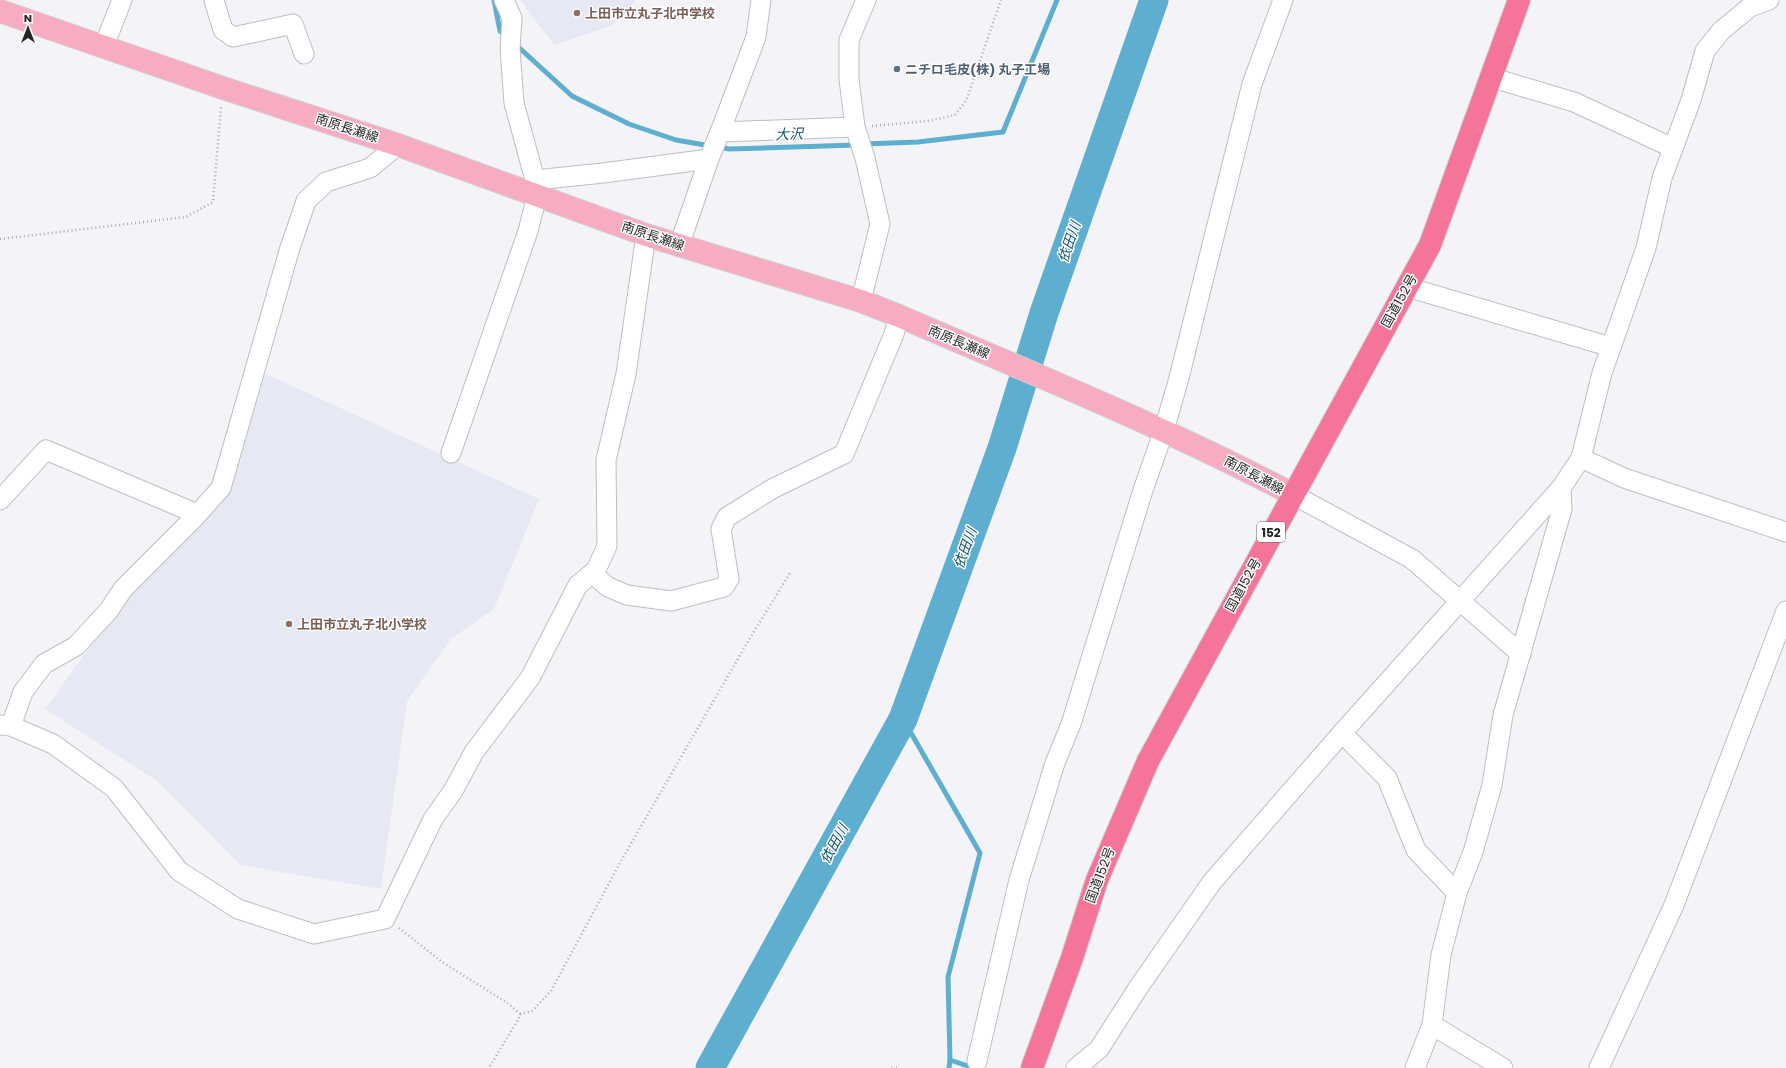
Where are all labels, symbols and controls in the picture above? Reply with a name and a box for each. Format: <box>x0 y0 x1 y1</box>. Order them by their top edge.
place label: 上田市立丸子北中学校 <box>585 4 715 23</box>
north arrow <box>8 8 48 48</box>
marker: 上田市立丸子北中学校 <box>572 8 582 18</box>
text: N <box>24 10 32 26</box>
place label: ニチロ毛皮(株) 丸子工場 <box>905 60 1050 79</box>
marker: ニチロ毛皮(株) 丸子工場 <box>892 64 902 74</box>
street label: 南原長瀬線 <box>313 109 381 147</box>
water label: 大沢 <box>775 123 805 144</box>
street label: 南原長瀬線 <box>619 216 687 256</box>
water label: 依田川 <box>1053 217 1086 265</box>
street label: 国道152号 <box>1376 271 1422 331</box>
street label: 南原長瀬線 <box>925 321 993 363</box>
street label: 南原長瀬線 <box>1221 451 1287 499</box>
road number: 152 <box>1257 522 1285 542</box>
water label: 依田川 <box>948 523 982 571</box>
street label: 国道152号 <box>1220 555 1266 615</box>
place label: 上田市立丸子北小学校 <box>297 615 427 634</box>
marker: 上田市立丸子北小学校 <box>284 619 294 629</box>
water label: 依田川 <box>815 819 854 867</box>
street label: 国道152号 <box>1081 844 1119 906</box>

